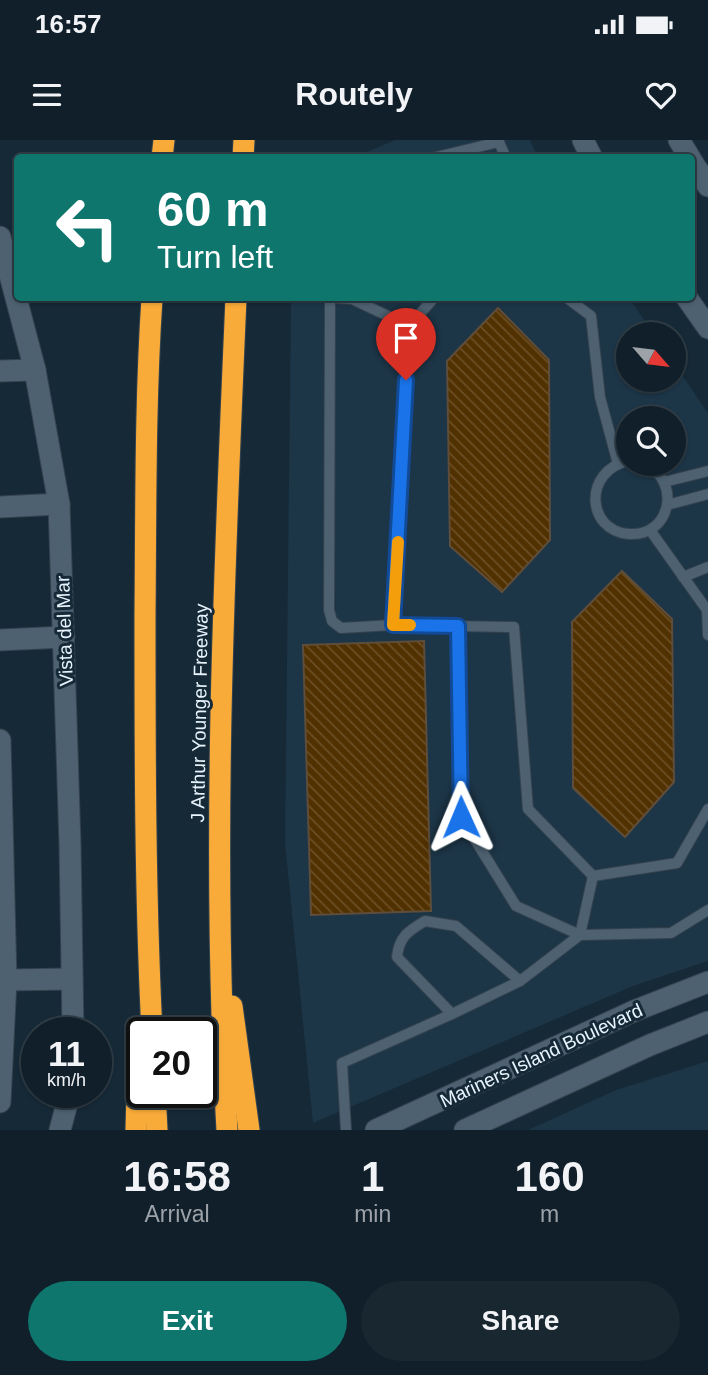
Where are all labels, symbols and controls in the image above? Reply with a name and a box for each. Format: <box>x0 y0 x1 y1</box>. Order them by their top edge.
text: 16:57 <box>35 9 102 39</box>
icon: menu <box>28 76 66 114</box>
text: Routely <box>295 76 413 112</box>
icon: heart <box>642 76 680 114</box>
icon: left <box>42 182 133 273</box>
text: 60 m <box>157 182 269 236</box>
text: Turn left <box>157 239 273 275</box>
pin <box>376 308 436 380</box>
icon: arrive <box>387 319 425 357</box>
north arrow <box>616 322 686 392</box>
map controls <box>616 322 686 476</box>
button: search <box>616 406 686 476</box>
street label: Vista del Mar <box>52 575 77 687</box>
street label: J Arthur Younger Freeway <box>187 603 212 822</box>
position arrow <box>424 780 498 854</box>
street label: Mariners Island Boulevard <box>437 999 646 1112</box>
speed limit sign: 20 <box>126 1017 217 1108</box>
text: 11 <box>48 1034 85 1073</box>
text: km/h <box>47 1070 86 1090</box>
text: 16:58 <box>123 1153 231 1200</box>
text: 1 <box>361 1153 384 1200</box>
text: 160 <box>515 1153 585 1200</box>
text: Arrival <box>144 1201 210 1227</box>
text: min <box>354 1201 391 1227</box>
text: m <box>540 1201 559 1227</box>
button: Exit <box>28 1281 347 1361</box>
button: Share <box>361 1281 680 1361</box>

